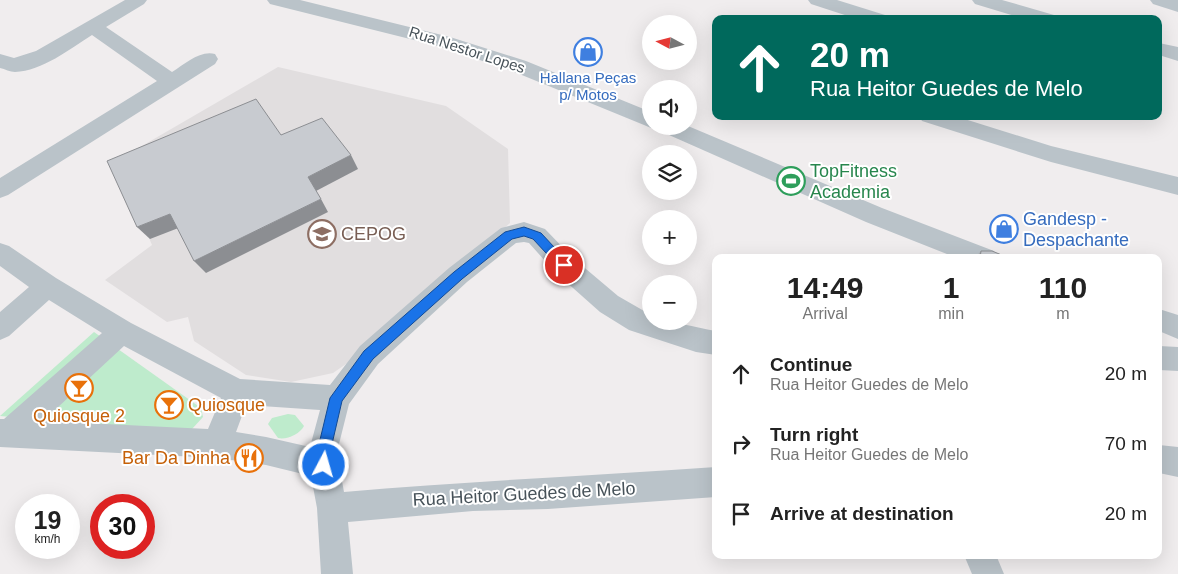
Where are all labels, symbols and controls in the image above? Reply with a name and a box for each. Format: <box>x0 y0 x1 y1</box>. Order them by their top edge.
north arrow <box>642 15 698 70</box>
map controls <box>642 15 697 330</box>
street label: Rua Nestor Lopes <box>407 23 527 76</box>
icon: ahead <box>727 35 792 100</box>
text: 20 m <box>810 35 890 74</box>
shop icon: Hallana Peças p/ Motos <box>573 37 603 67</box>
place label: Hallana Peças p/ Motos <box>540 69 636 103</box>
text: Rua Heitor Guedes de Melo <box>810 76 1083 101</box>
button: sound <box>642 80 697 135</box>
button: layers <box>642 145 697 200</box>
place label: TopFitness Academia <box>810 161 897 202</box>
sports icon: TopFitness Academia <box>776 166 806 196</box>
place label: Gandesp - Despachante <box>1023 209 1129 250</box>
button: + <box>642 210 697 265</box>
shop icon: Gandesp - Despachante <box>989 214 1019 244</box>
school or university icon: CEPOG <box>307 219 337 249</box>
place label: CEPOG <box>341 224 406 244</box>
pin <box>543 244 585 286</box>
icon: arrive <box>550 251 578 279</box>
text: 14:49 <box>787 271 864 304</box>
text: 1 <box>943 271 960 304</box>
text: 110 <box>1039 271 1087 304</box>
button: − <box>642 275 697 330</box>
text: Arrival <box>802 305 848 322</box>
text: min <box>938 305 964 322</box>
text: m <box>1056 305 1070 322</box>
text: Continue <box>770 354 852 375</box>
icon: ahead <box>727 360 755 388</box>
text: 20 m <box>1105 363 1147 384</box>
bar icon: Quiosque 2 <box>64 373 94 403</box>
text: Rua Heitor Guedes de Melo <box>770 376 968 393</box>
bar icon: Quiosque <box>154 390 184 420</box>
place label: Quiosque <box>188 395 265 415</box>
place label: Quiosque 2 <box>33 406 125 426</box>
text: Turn right <box>770 424 858 445</box>
icon: right <box>727 430 755 458</box>
text: 70 m <box>1105 433 1147 454</box>
position arrow <box>297 438 349 490</box>
restaurant icon: Bar Da Dinha <box>234 443 264 473</box>
text: Rua Heitor Guedes de Melo <box>770 446 968 463</box>
place label: Bar Da Dinha <box>122 448 231 468</box>
street label: Rua Heitor Guedes de Melo <box>412 478 636 510</box>
speed limit sign: 30 <box>90 494 155 559</box>
icon: arrive <box>727 500 755 528</box>
text: Arrive at destination <box>770 503 954 524</box>
text: 20 m <box>1105 503 1147 524</box>
text: 19 <box>34 506 61 534</box>
text: km/h <box>34 532 61 546</box>

